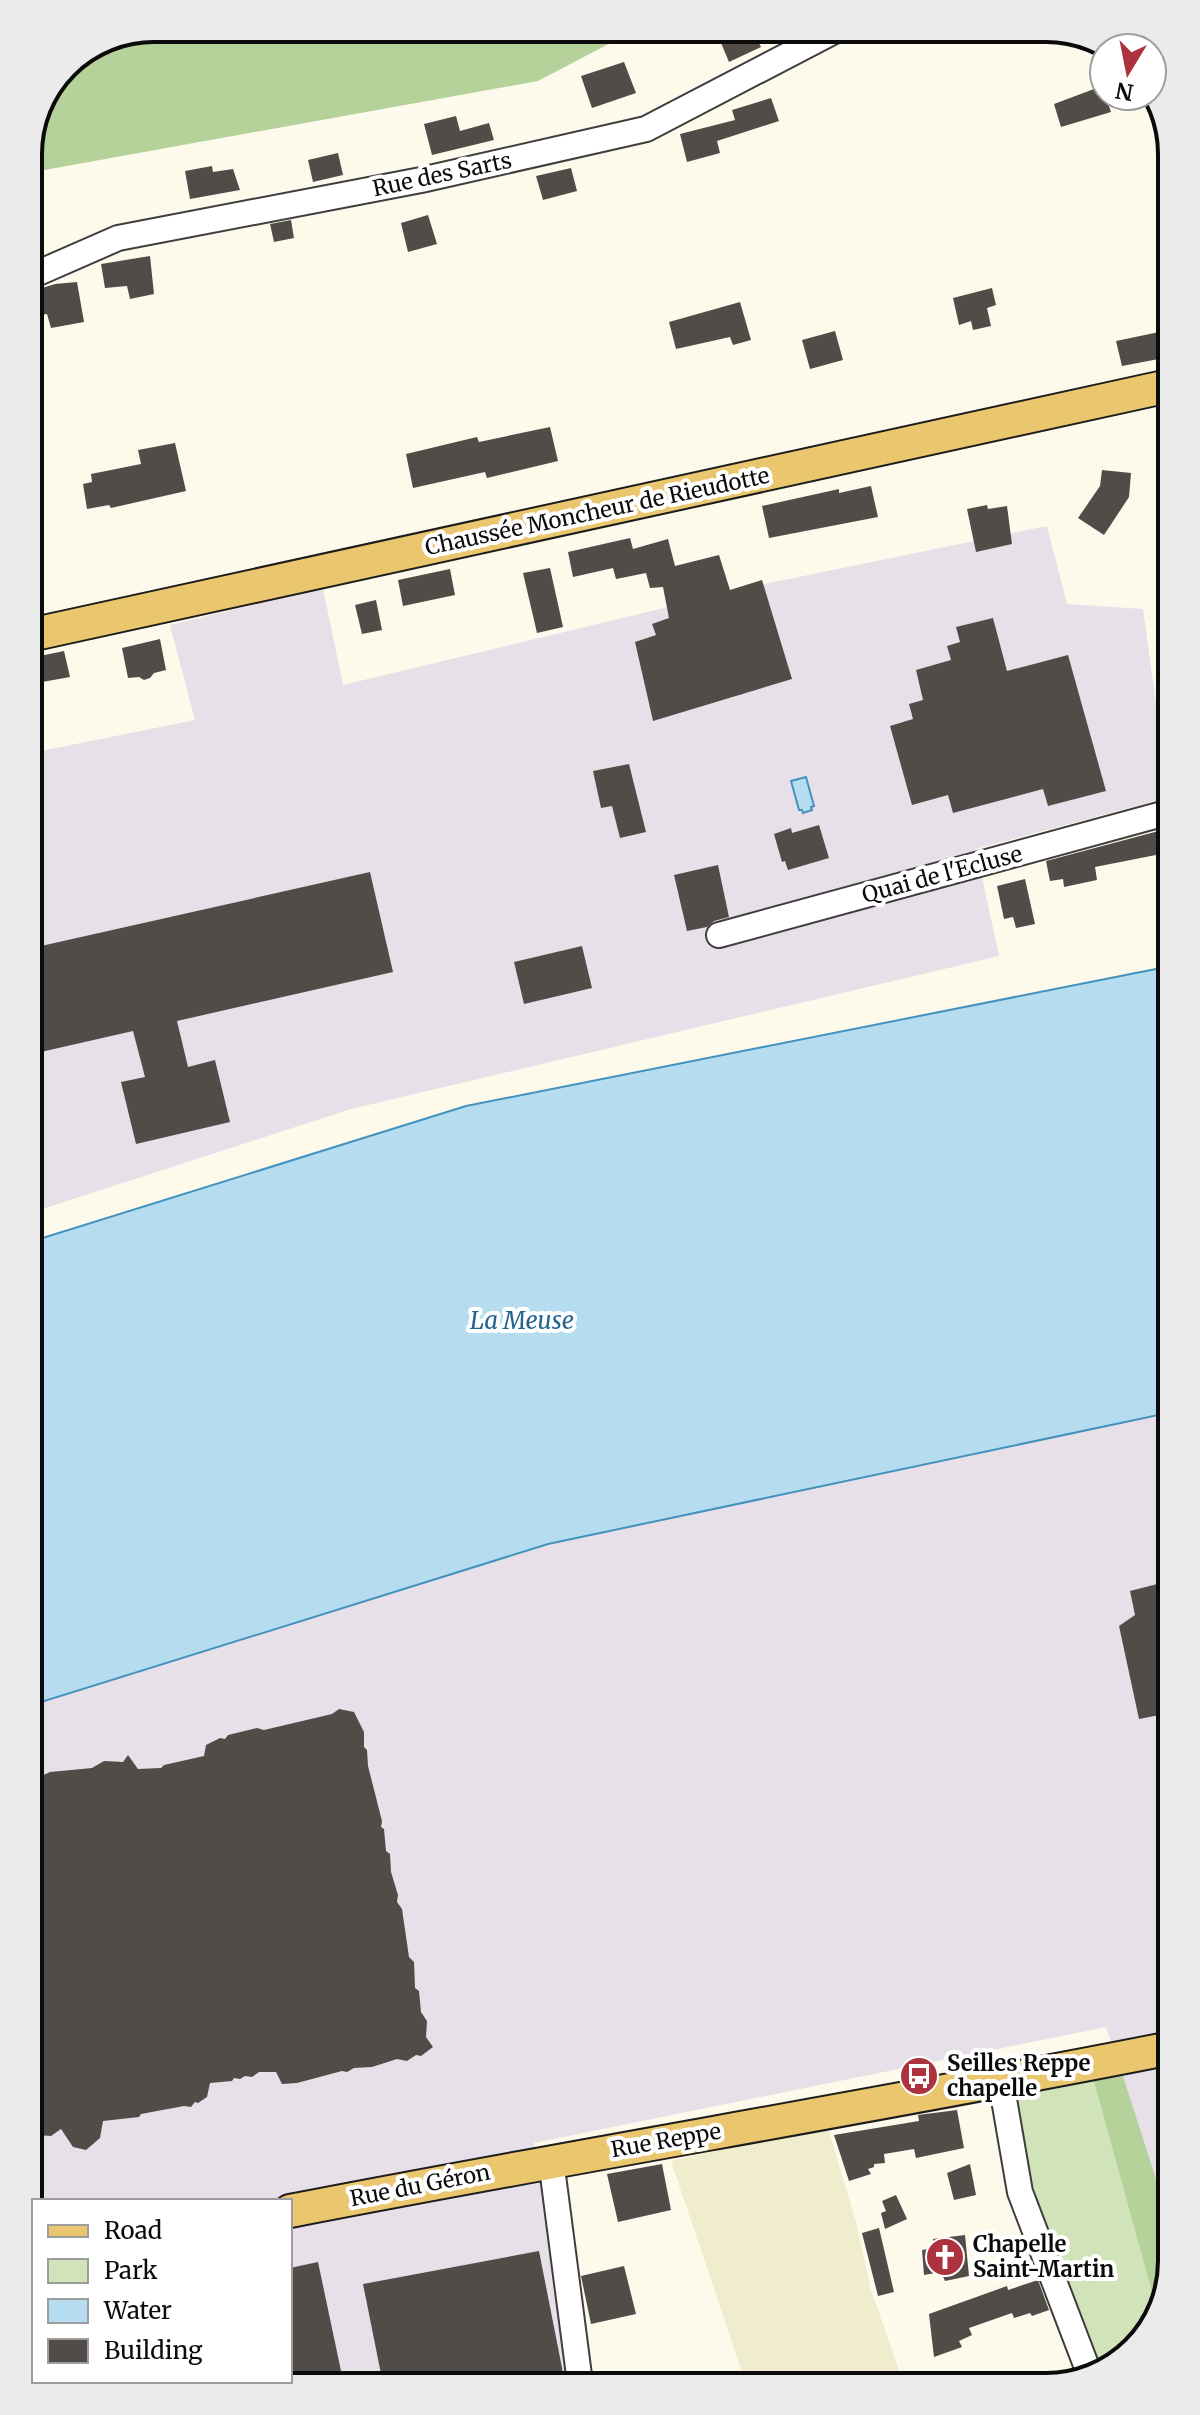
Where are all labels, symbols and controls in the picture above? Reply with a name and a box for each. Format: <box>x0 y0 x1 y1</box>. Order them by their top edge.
north arrow <box>1088 32 1168 112</box>
text: N <box>1113 76 1136 107</box>
street label: Rue des Sarts <box>370 146 514 202</box>
street label: Chaussée Moncheur de Rieudotte <box>422 461 772 561</box>
street label: Quai de l'Ecluse <box>859 839 1025 909</box>
water label: La Meuse <box>470 1305 574 1336</box>
place label: Seilles Reppe chapelle <box>947 2049 1091 2102</box>
bus stop icon: Seilles Reppe chapelle <box>898 2055 940 2097</box>
street label: Rue Reppe <box>609 2117 723 2163</box>
street label: Rue du Géron <box>347 2158 493 2212</box>
legend <box>32 2199 292 2383</box>
text: Road <box>104 2215 162 2246</box>
place label: Chapelle Saint-Martin <box>973 2230 1114 2283</box>
church icon: Chapelle Saint-Martin <box>924 2236 966 2278</box>
text: Park <box>104 2255 158 2286</box>
text: Water <box>103 2295 172 2326</box>
text: Building <box>104 2335 203 2366</box>

